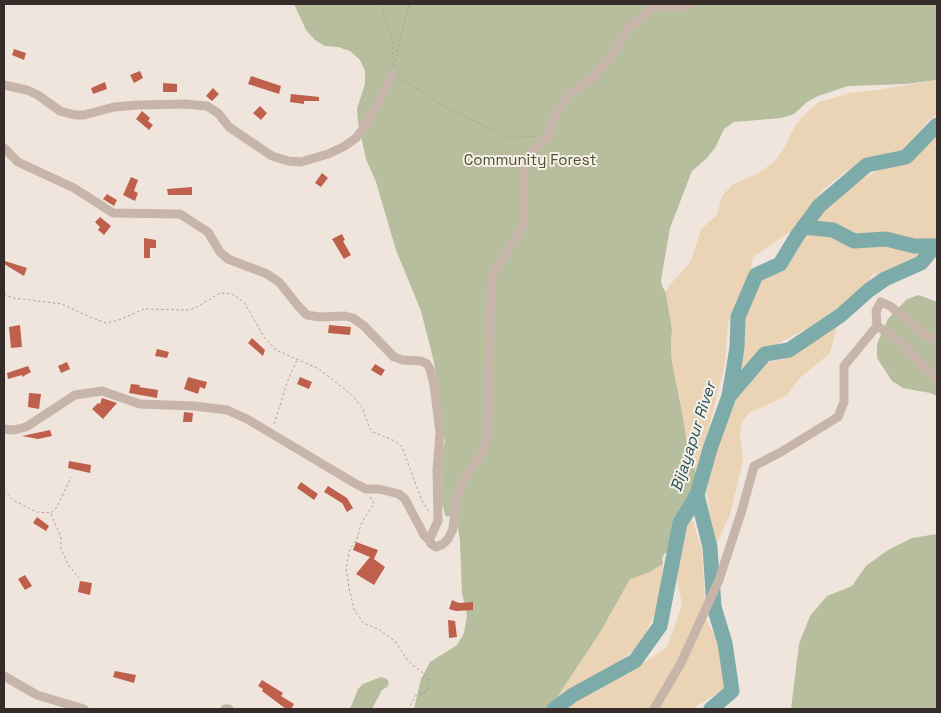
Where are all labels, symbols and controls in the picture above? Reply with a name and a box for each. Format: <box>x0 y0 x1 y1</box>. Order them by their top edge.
park label: Community Forest <box>464 152 596 170</box>
water label: Bijayapur River <box>667 380 721 494</box>

